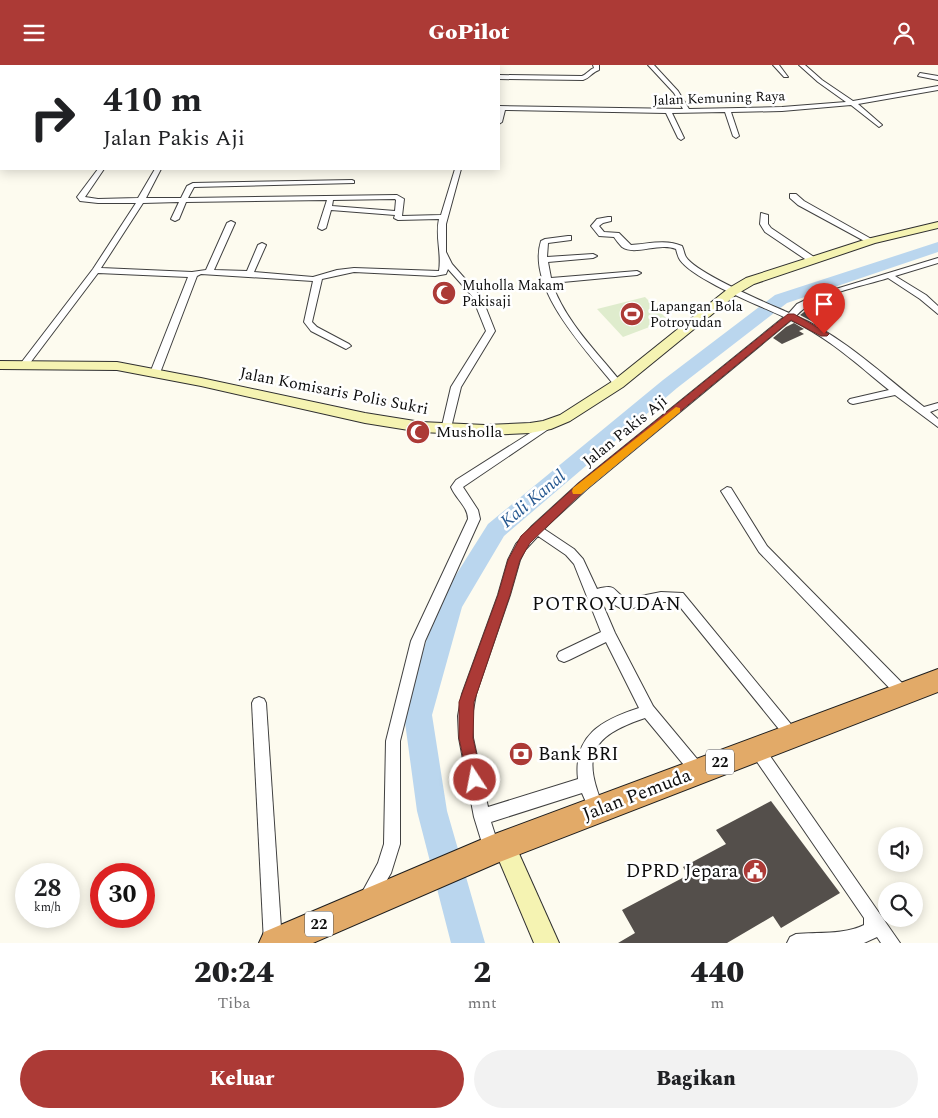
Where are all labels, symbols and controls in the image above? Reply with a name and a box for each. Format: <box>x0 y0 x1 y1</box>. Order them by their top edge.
text: GoPilot <box>428 16 510 49</box>
icon: menu <box>20 19 48 47</box>
icon: person <box>890 19 918 47</box>
text: 410 m <box>103 74 202 127</box>
icon: right <box>20 85 85 150</box>
street label: Jalan Kemuning Raya <box>653 85 786 111</box>
text: Jalan Pakis Aji <box>103 122 245 155</box>
place label: Muholla Makam Pakisaji <box>462 275 564 312</box>
mosque icon: Muholla Makam Pakisaji <box>431 280 457 306</box>
pin <box>803 283 845 334</box>
icon: arrive <box>810 290 838 318</box>
place label: Lapangan Bola Potroyudan <box>650 296 743 333</box>
sports icon: Lapangan Bola Potroyudan <box>619 301 645 327</box>
street label: Jalan Komisaris Polis Sukri <box>238 361 430 421</box>
street label: Jalan Pakis Aji <box>577 389 673 473</box>
mosque icon: Musholla <box>405 419 431 445</box>
place label: Musholla <box>436 420 503 444</box>
water label: Kali Kanal <box>494 463 572 534</box>
district label: POTROYUDAN <box>532 590 682 619</box>
place label: Bank BRI <box>538 740 619 769</box>
bank icon: Bank BRI <box>508 741 534 767</box>
road number: 22 <box>706 749 734 775</box>
position arrow <box>448 753 500 805</box>
street label: Jalan Pemuda <box>578 761 696 829</box>
map controls <box>878 827 923 927</box>
button: sound <box>878 827 923 872</box>
place label: DPRD Jepara <box>626 857 739 886</box>
public building icon: DPRD Jepara <box>742 858 768 884</box>
speed limit sign: 30 <box>90 863 155 928</box>
text: 28 <box>33 870 62 908</box>
button: search <box>878 882 923 927</box>
text: km/h <box>34 898 61 917</box>
road number: 22 <box>305 911 333 937</box>
text: 20:24 <box>194 950 274 996</box>
text: 2 <box>473 950 491 996</box>
text: 440 <box>690 950 744 996</box>
text: Tiba <box>218 991 250 1015</box>
text: mnt <box>468 991 497 1015</box>
text: m <box>710 991 724 1015</box>
button: Keluar <box>20 1050 464 1108</box>
button: Bagikan <box>474 1050 918 1108</box>

